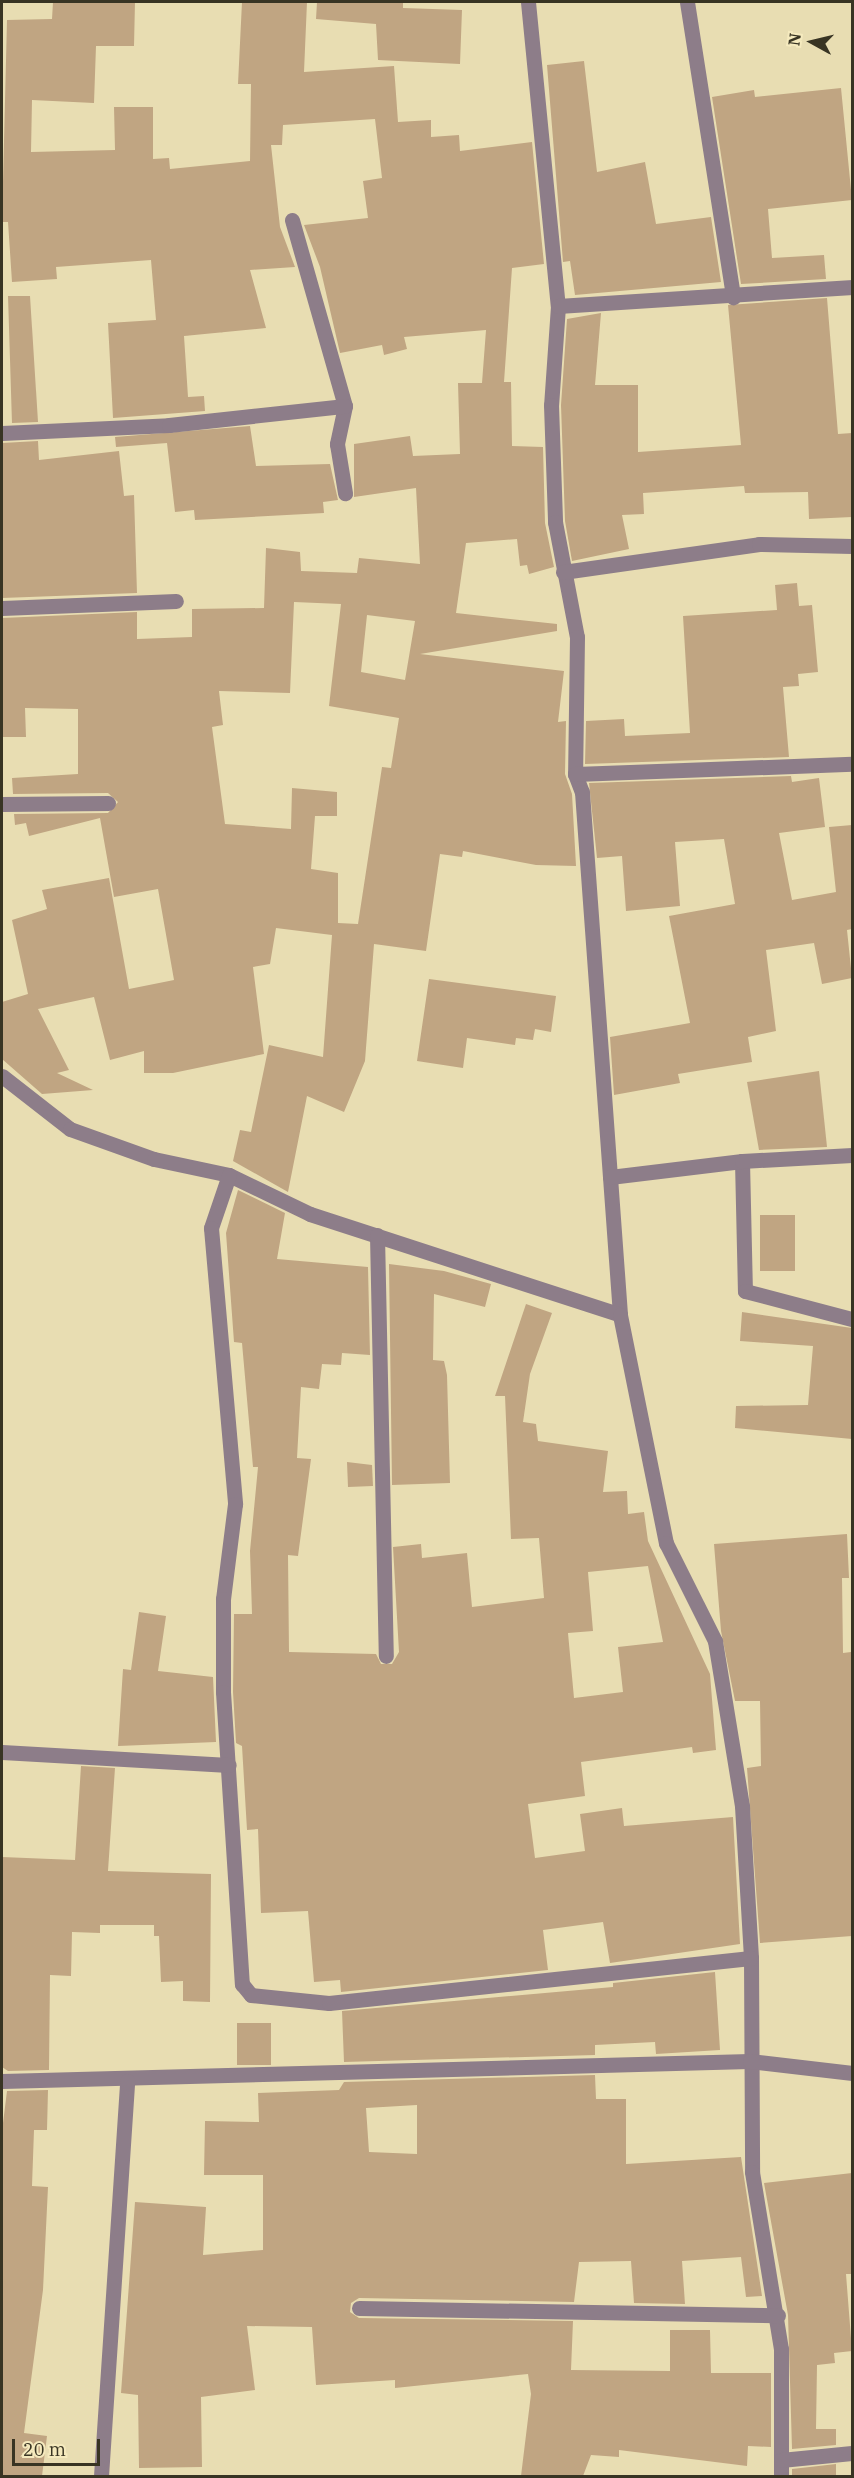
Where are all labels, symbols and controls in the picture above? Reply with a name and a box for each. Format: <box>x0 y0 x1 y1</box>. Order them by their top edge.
north arrow <box>782 12 842 72</box>
text: N <box>783 32 805 47</box>
scale bar <box>15 2427 104 2465</box>
text: 20 m <box>23 2438 66 2461</box>

